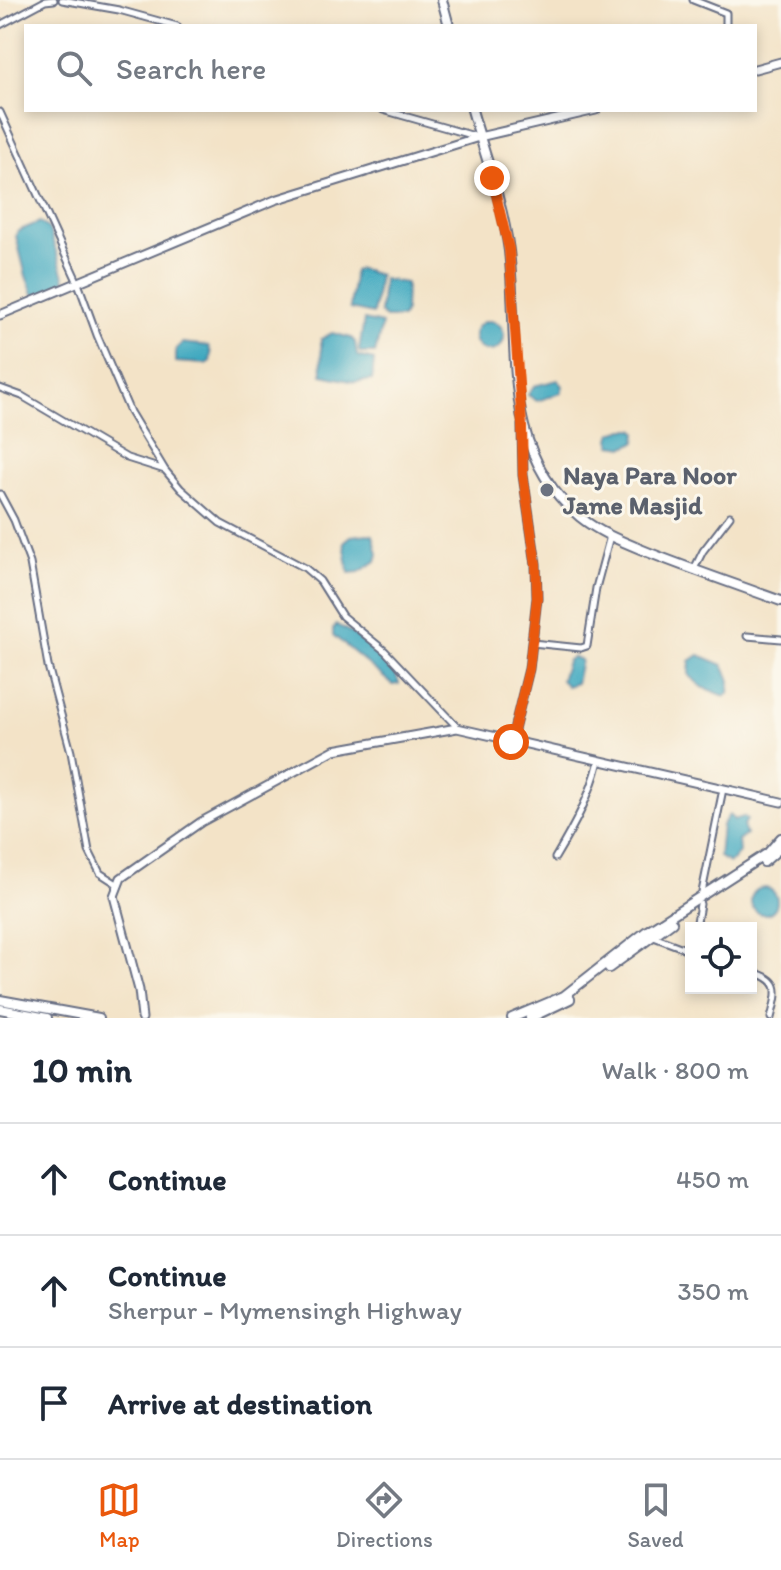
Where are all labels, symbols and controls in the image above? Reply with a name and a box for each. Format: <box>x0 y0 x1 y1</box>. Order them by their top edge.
search box <box>24 24 757 112</box>
icon: search <box>52 46 96 90</box>
text: Search here <box>116 50 266 87</box>
route end <box>474 160 510 196</box>
place label: Naya Para Noor Jame Masjid <box>562 459 737 521</box>
marker: Naya Para Noor Jame Masjid <box>538 481 556 499</box>
route start <box>493 724 529 760</box>
map controls <box>685 922 757 994</box>
button: locate <box>685 922 757 994</box>
text: 10 min <box>32 1050 132 1091</box>
text: Walk · 800 m <box>602 1054 749 1086</box>
icon: ahead <box>32 1157 76 1201</box>
text: Continue <box>108 1161 227 1198</box>
text: 450 m <box>676 1163 749 1195</box>
text: Continue <box>108 1257 227 1294</box>
icon: ahead <box>32 1269 76 1313</box>
text: 350 m <box>677 1275 749 1307</box>
text: Sherpur - Mymensingh Highway <box>108 1294 462 1326</box>
icon: arrive <box>32 1381 76 1425</box>
text: Arrive at destination <box>108 1385 372 1422</box>
tab: Map <box>97 1478 141 1553</box>
tab: Directions <box>336 1478 433 1553</box>
tab: Saved <box>627 1478 684 1553</box>

